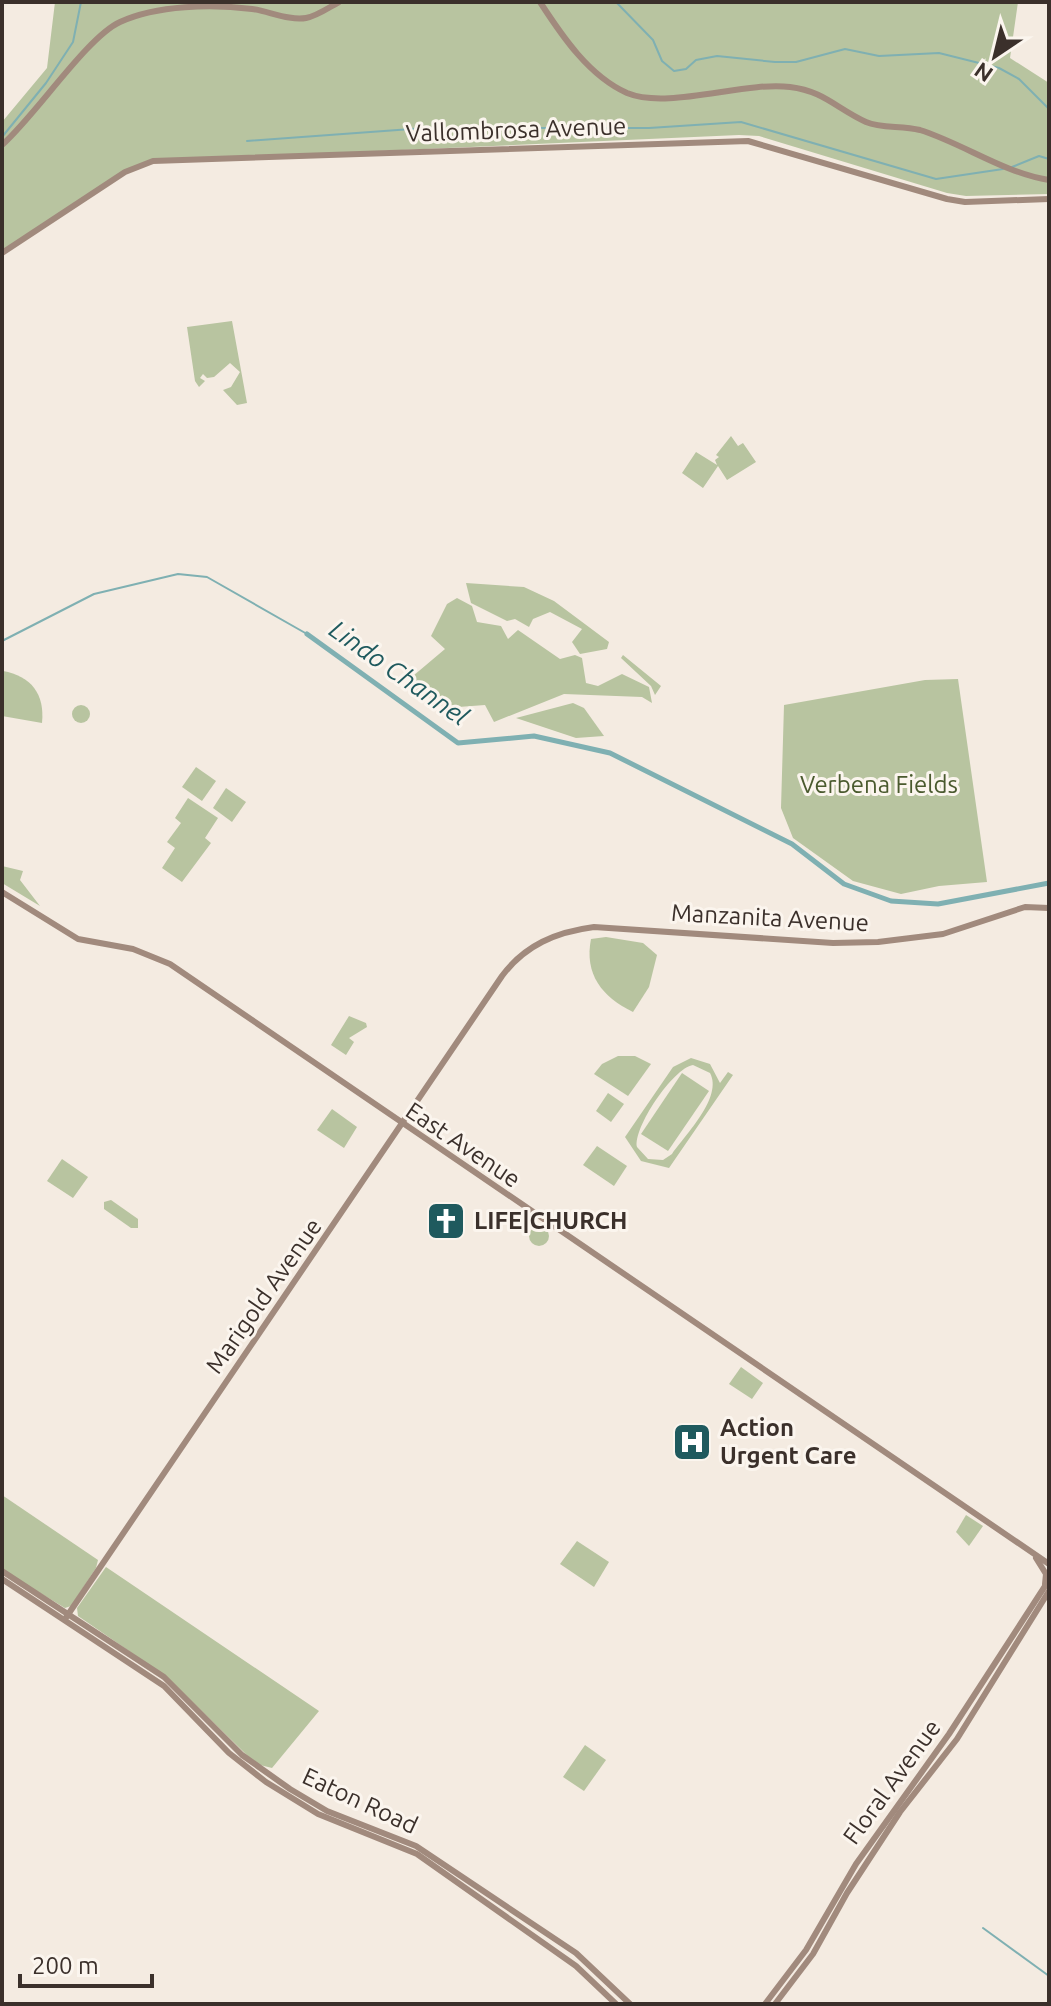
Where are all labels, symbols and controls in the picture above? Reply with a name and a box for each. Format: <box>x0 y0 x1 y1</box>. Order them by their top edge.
north arrow <box>955 16 1035 96</box>
text: N <box>969 58 997 88</box>
street label: Vallombrosa Avenue <box>405 112 627 147</box>
water label: Lindo Channel <box>324 614 474 731</box>
park label: Verbena Fields <box>800 771 958 798</box>
street label: Manzanita Avenue <box>671 899 870 936</box>
street label: East Avenue <box>401 1096 526 1193</box>
church icon: LIFE|CHURCH <box>425 1200 467 1242</box>
place label: LIFE|CHURCH <box>474 1207 627 1234</box>
street label: Marigold Avenue <box>200 1213 327 1378</box>
place label: Action Urgent Care <box>720 1414 857 1469</box>
hospital icon: Action Urgent Care <box>671 1421 713 1463</box>
street label: Floral Avenue <box>837 1714 946 1849</box>
street label: Eaton Road <box>298 1762 422 1839</box>
scale bar <box>20 1938 152 1988</box>
text: 200 m <box>32 1952 99 1979</box>

